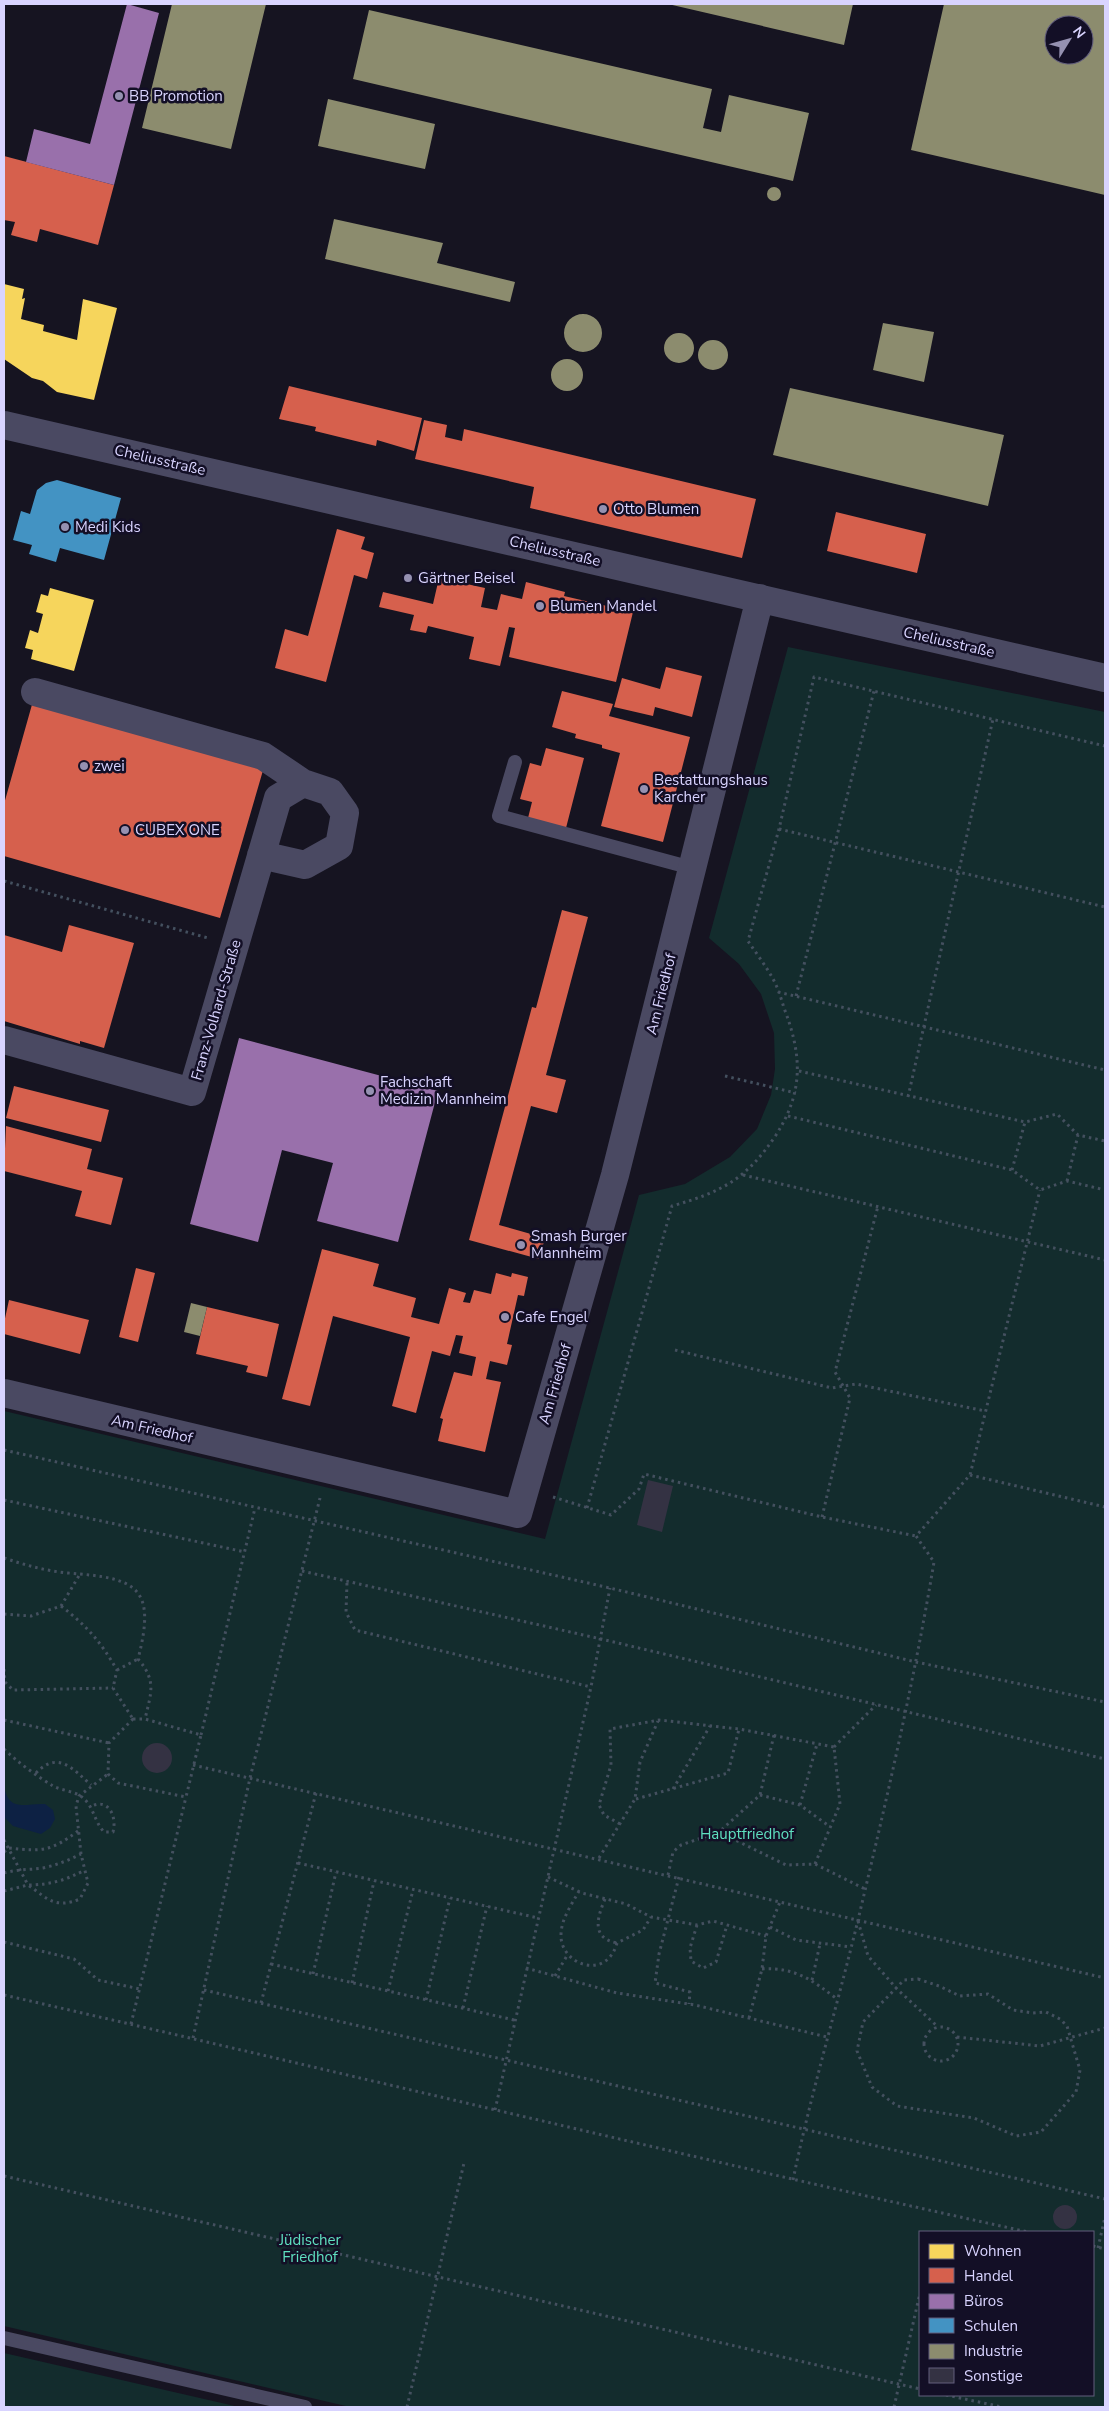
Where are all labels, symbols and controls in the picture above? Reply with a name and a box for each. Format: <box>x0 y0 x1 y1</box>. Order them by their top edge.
north arrow <box>1044 15 1094 65</box>
text: N <box>1068 23 1090 42</box>
place label: BB Promotion <box>129 86 223 106</box>
marker: BB Promotion <box>113 90 125 102</box>
street label: Cheliusstraße <box>112 440 208 480</box>
place label: Otto Blumen <box>613 499 699 519</box>
marker: Otto Blumen <box>597 503 609 515</box>
place label: Medi Kids <box>75 517 141 537</box>
marker: Medi Kids <box>59 521 71 533</box>
street label: Cheliusstraße <box>507 531 603 571</box>
place label: Gärtner Beisel <box>418 568 515 588</box>
marker: Gärtner Beisel <box>402 572 414 584</box>
place label: Blumen Mandel <box>550 596 657 616</box>
marker: Blumen Mandel <box>534 600 546 612</box>
street label: Cheliusstraße <box>901 622 997 662</box>
place label: zwei <box>94 756 125 776</box>
marker: zwei <box>78 760 90 772</box>
place label: Bestattungshaus Karcher <box>654 770 768 807</box>
marker: Bestattungshaus Karcher <box>638 783 650 795</box>
place label: CUBEX ONE <box>135 820 220 840</box>
marker: CUBEX ONE <box>119 824 131 836</box>
street label: Franz-Volhard-Straße <box>186 937 246 1083</box>
street label: Am Friedhof <box>641 950 681 1037</box>
place label: Fachschaft Medizin Mannheim <box>380 1072 506 1109</box>
marker: Fachschaft Medizin Mannheim <box>364 1085 376 1097</box>
place label: Smash Burger Mannheim <box>531 1226 627 1263</box>
marker: Smash Burger Mannheim <box>515 1239 527 1251</box>
place label: Cafe Engel <box>515 1307 588 1327</box>
marker: Cafe Engel <box>499 1311 511 1323</box>
street label: Am Friedhof <box>534 1340 576 1427</box>
street label: Am Friedhof <box>109 1410 196 1448</box>
park label: Hauptfriedhof <box>700 1824 795 1844</box>
park label: Jüdischer Friedhof <box>278 2230 341 2267</box>
legend <box>919 2231 1094 2396</box>
text: Wohnen <box>964 2241 1022 2261</box>
text: Handel <box>964 2266 1014 2286</box>
text: Büros <box>964 2291 1003 2311</box>
text: Schulen <box>964 2316 1018 2336</box>
text: Industrie <box>964 2341 1023 2361</box>
text: Sonstige <box>964 2366 1023 2386</box>

